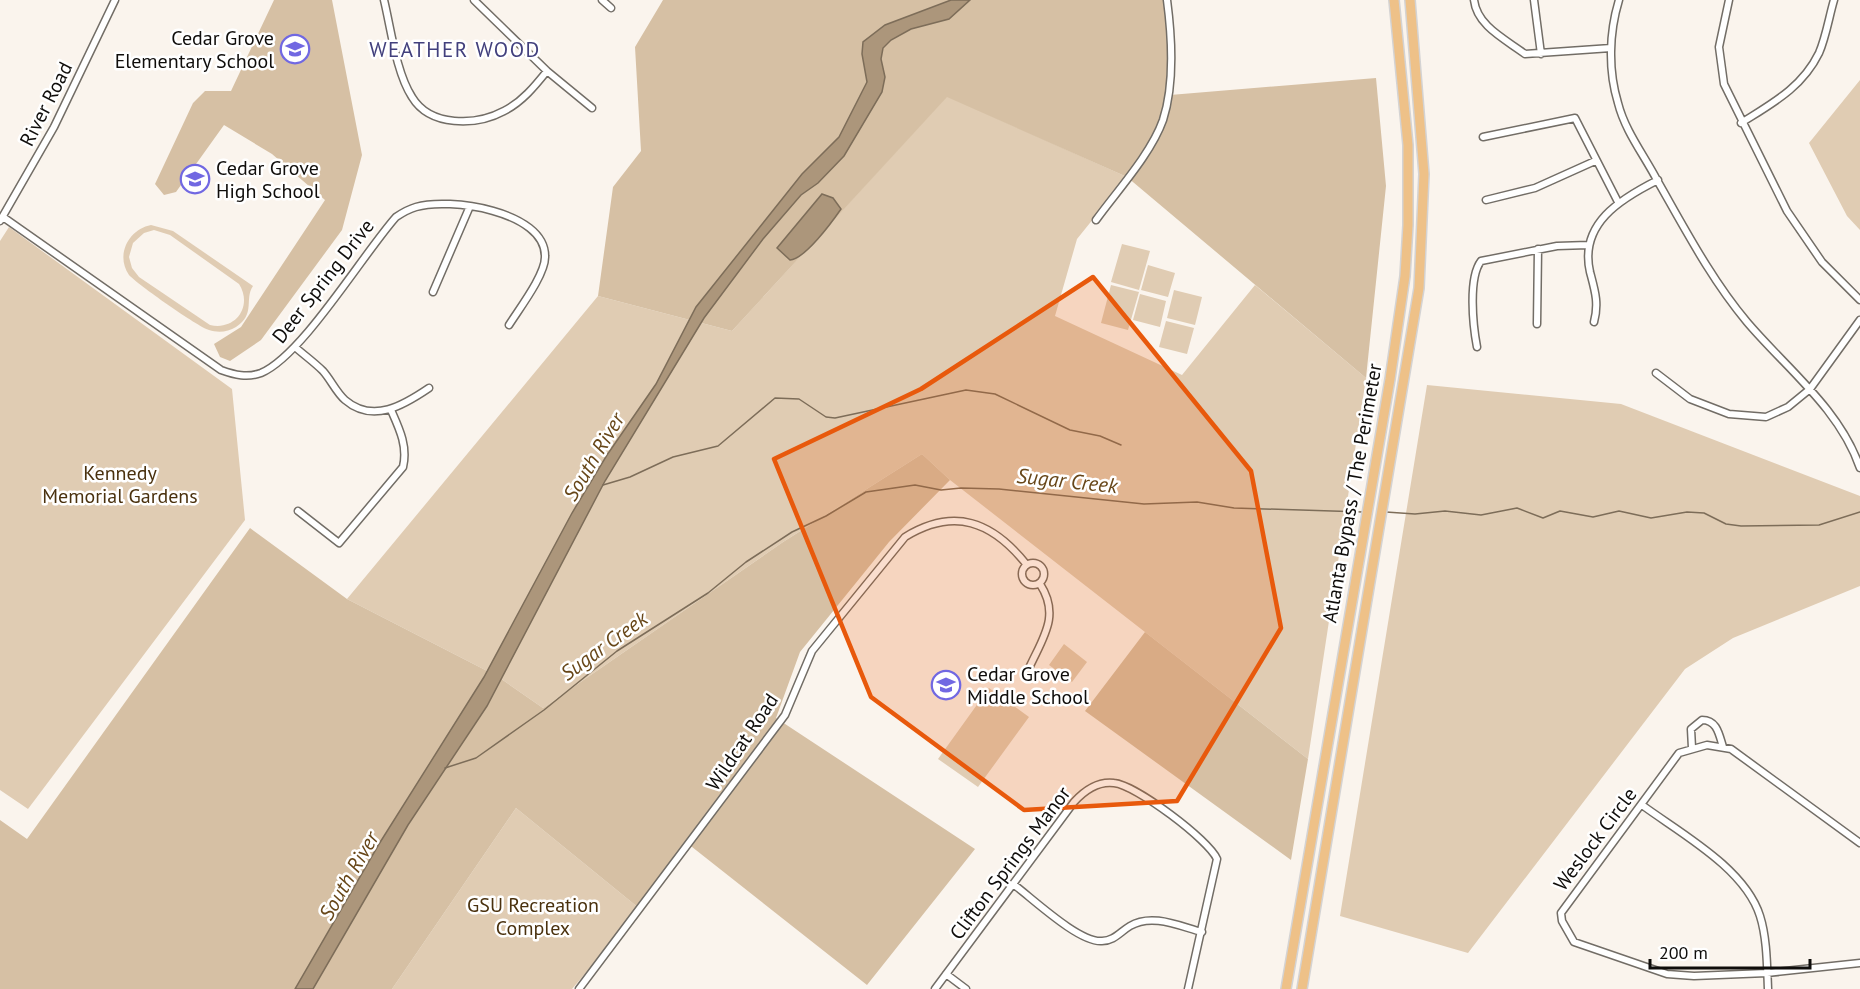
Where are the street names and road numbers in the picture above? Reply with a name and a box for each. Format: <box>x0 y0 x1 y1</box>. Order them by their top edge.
street label: River Road <box>14 57 78 151</box>
street label: Deer Spring Drive <box>266 214 380 348</box>
street label: Atlanta Bypass / The Perimeter <box>1316 361 1388 625</box>
street label: Wildcat Road <box>700 688 784 796</box>
street label: Clifton Springs Manor <box>944 781 1076 945</box>
street label: Weslock Circle <box>1548 782 1642 896</box>

